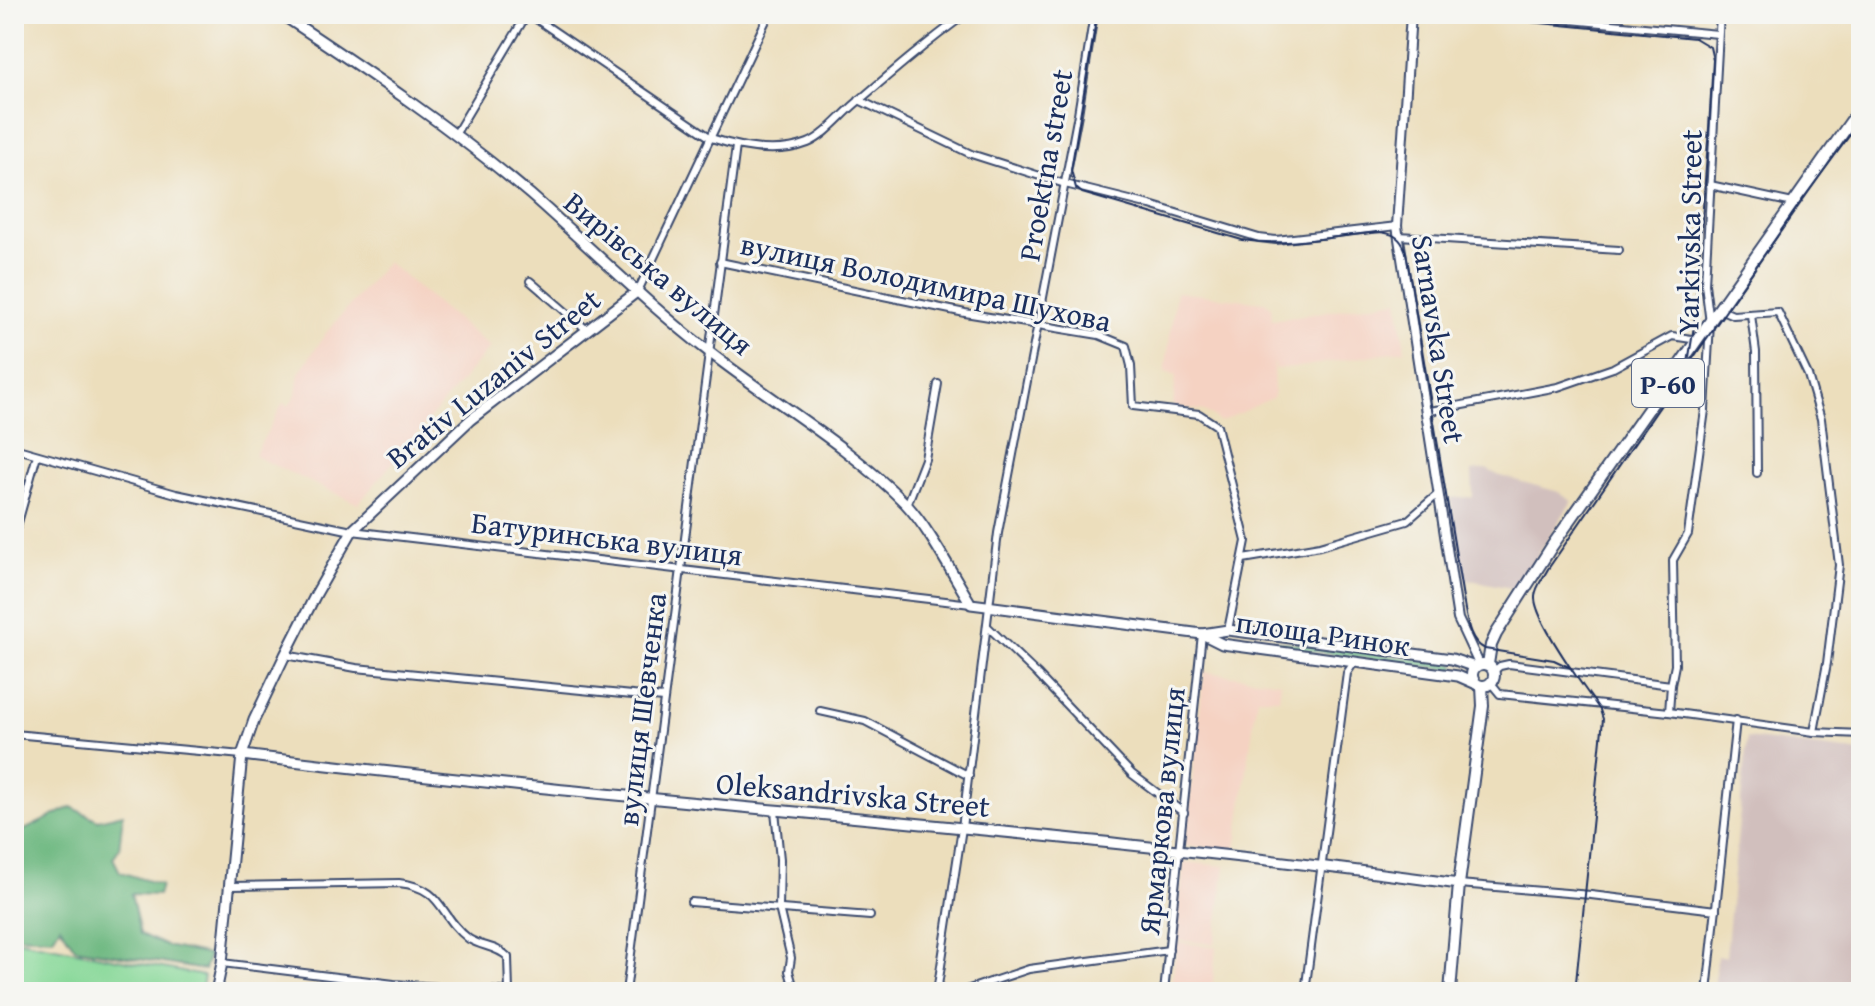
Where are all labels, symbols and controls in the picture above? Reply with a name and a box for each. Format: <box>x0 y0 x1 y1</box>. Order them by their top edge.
street label: Proektna street <box>1006 65 1084 264</box>
street label: Yarkivska Street <box>1665 129 1713 335</box>
street label: Вирівська вулиця <box>555 181 763 365</box>
street label: вулиця Володимира Шухова <box>737 221 1116 343</box>
street label: Sarnavska Street <box>1401 232 1477 447</box>
street label: Brativ Luzaniv Street <box>376 277 610 478</box>
road number: Р-60 <box>1632 359 1704 407</box>
street label: Батуринська вулиця <box>469 500 745 576</box>
street label: вулиця Шевченка <box>605 589 677 828</box>
street label: площа Ринок <box>1233 599 1413 667</box>
street label: Ярмаркова вулиця <box>1126 685 1196 938</box>
street label: Oleksandrivska Street <box>714 760 992 828</box>

